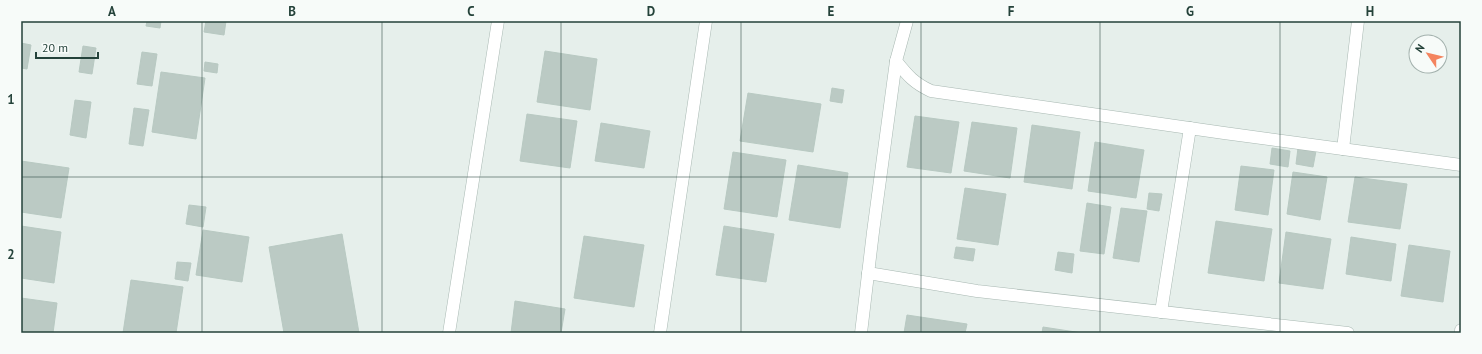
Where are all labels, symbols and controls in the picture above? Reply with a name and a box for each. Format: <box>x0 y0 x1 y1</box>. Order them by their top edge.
text: A <box>108 3 116 20</box>
text: B <box>288 3 296 20</box>
text: C <box>467 3 475 20</box>
text: D <box>647 3 655 20</box>
text: E <box>828 3 835 20</box>
text: F <box>1008 3 1015 20</box>
text: G <box>1186 3 1194 20</box>
text: H <box>1366 3 1374 20</box>
scale bar <box>36 34 98 60</box>
north arrow <box>1408 34 1448 74</box>
text: 20 m <box>42 40 68 55</box>
text: N <box>1412 41 1428 55</box>
text: 1 <box>7 91 15 108</box>
text: 2 <box>7 246 15 263</box>

